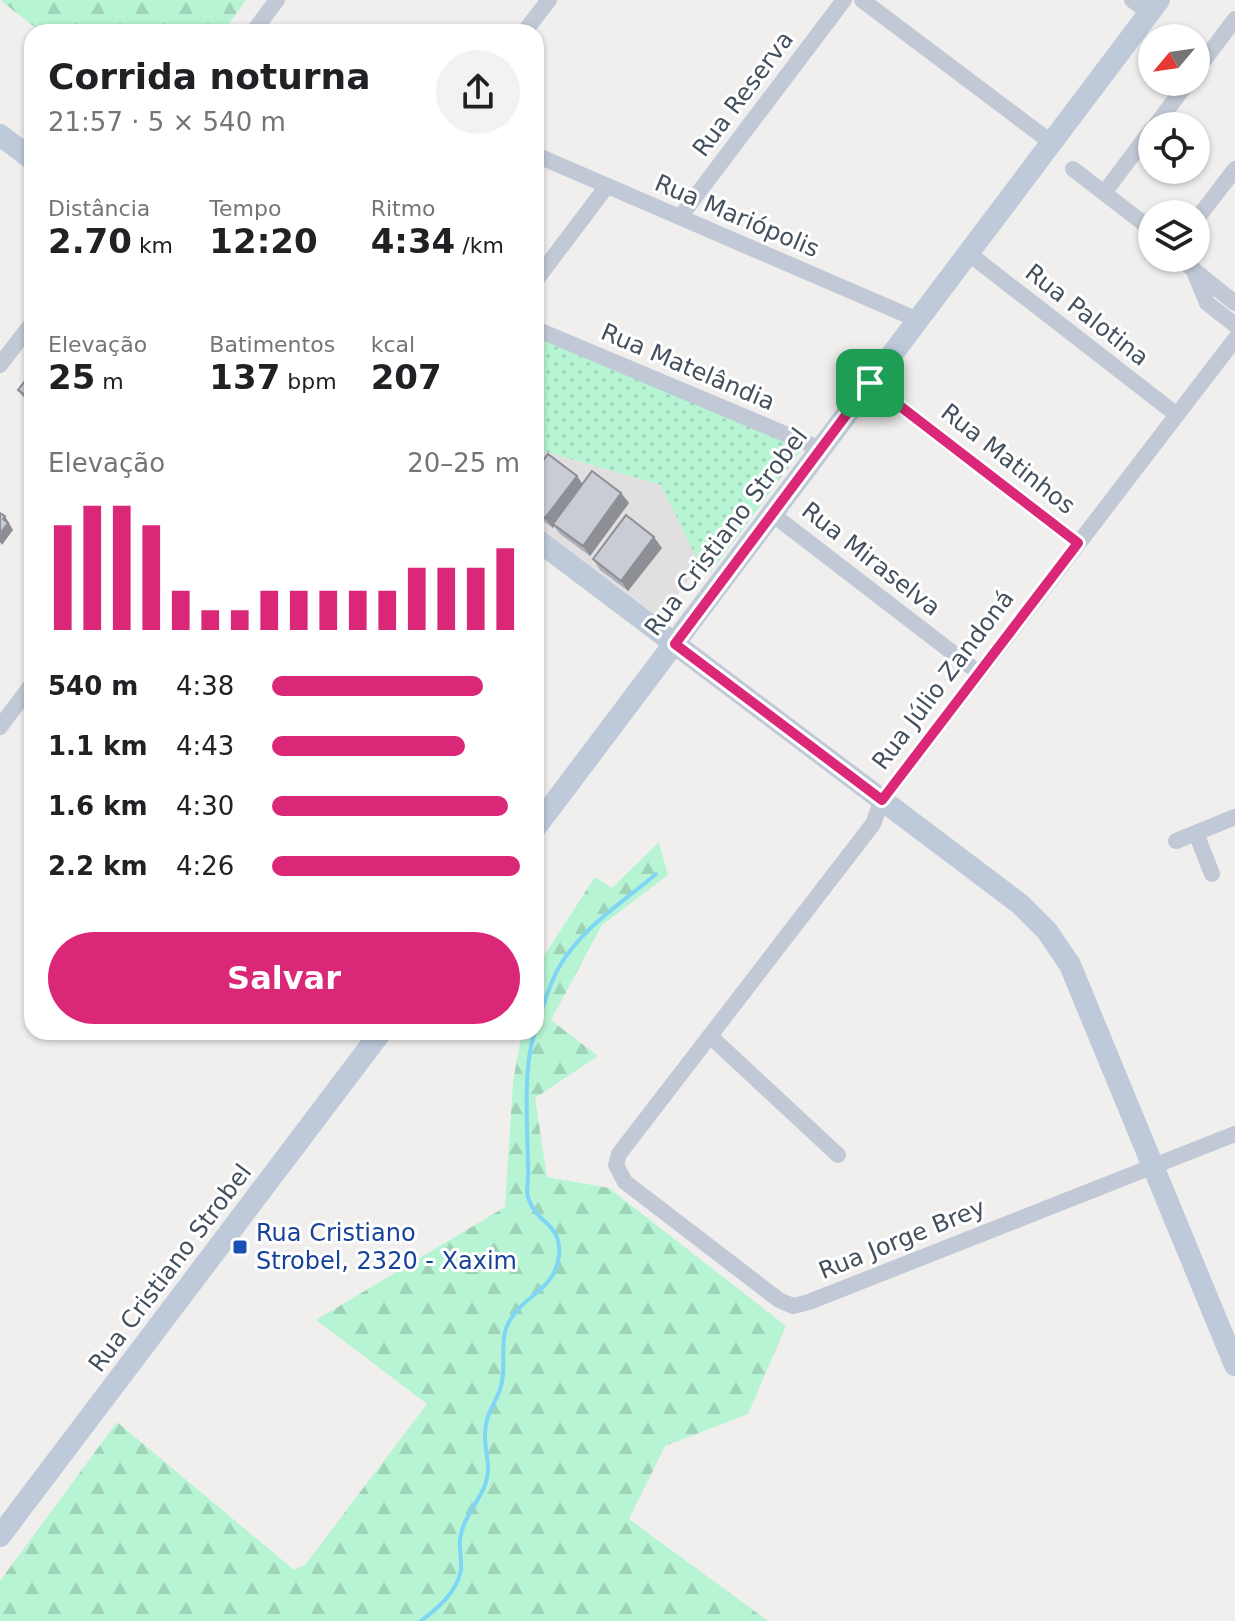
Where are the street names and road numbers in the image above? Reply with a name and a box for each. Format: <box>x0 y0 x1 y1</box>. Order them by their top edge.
street label: Rua Reserva <box>687 26 799 162</box>
street label: Rua Mariópolis <box>651 169 823 263</box>
street label: Rua Palotina <box>1020 258 1154 372</box>
street label: Rua Matelândia <box>597 318 779 416</box>
street label: Rua Matinhos <box>935 398 1081 520</box>
street label: Rua Cristiano Strobel <box>639 423 813 641</box>
street label: Rua Miraselva <box>796 496 946 622</box>
street label: Rua Júlio Zandoná <box>866 585 1020 775</box>
street label: Rua Cristiano Strobel <box>83 1159 257 1377</box>
street label: Rua Jorge Brey <box>815 1193 989 1285</box>

